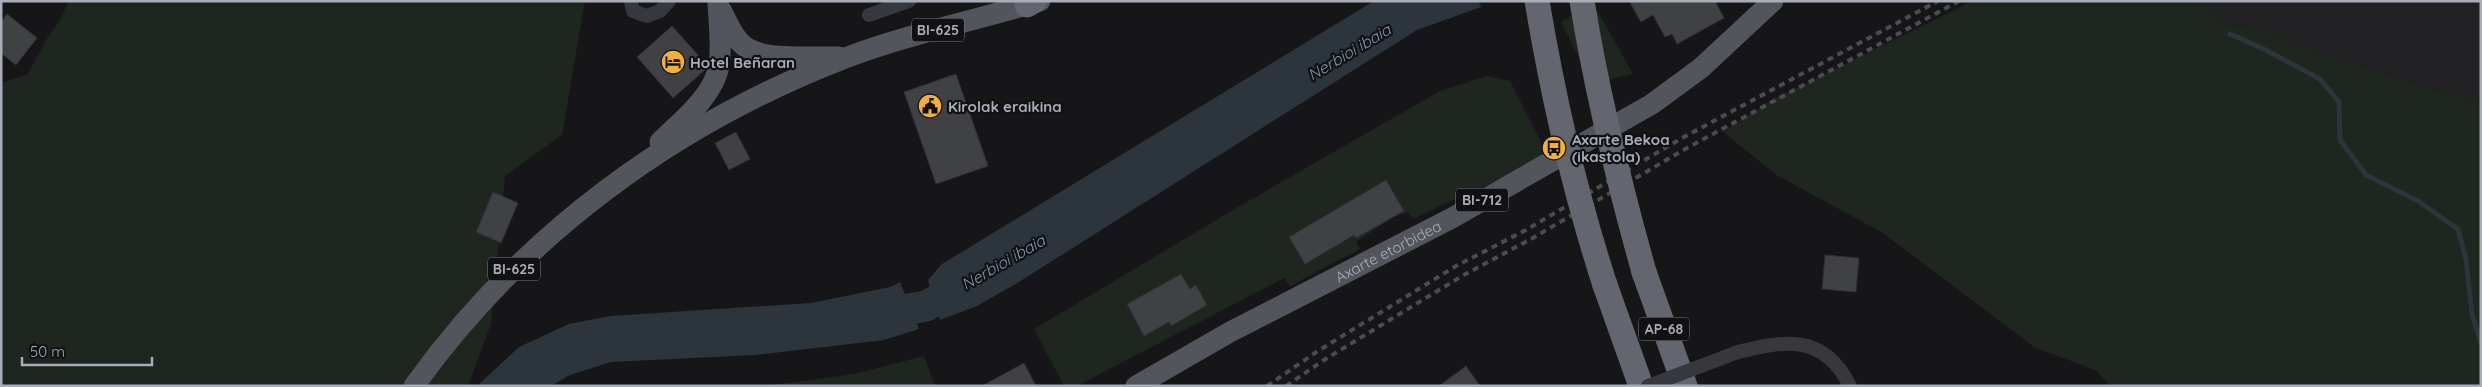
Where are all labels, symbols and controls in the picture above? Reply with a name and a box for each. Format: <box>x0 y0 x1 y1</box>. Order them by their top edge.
road number: BI-625 <box>912 18 964 42</box>
water label: Nerbioi ibaia <box>1304 19 1395 85</box>
hotel icon: Hotel Beñaran <box>660 49 686 75</box>
place label: Hotel Beñaran <box>690 53 795 72</box>
public building icon: Kirolak eraikina <box>917 93 943 119</box>
place label: Kirolak eraikina <box>948 97 1062 116</box>
place label: Axarte Bekoa (ikastola) <box>1572 130 1670 166</box>
bus stop icon: Axarte Bekoa (ikastola) <box>1541 135 1567 161</box>
road number: BI-712 <box>1456 188 1508 212</box>
street label: Axarte etorbidea <box>1332 216 1444 286</box>
water label: Nerbioi ibaia <box>958 229 1050 294</box>
road number: BI-625 <box>488 258 540 280</box>
road number: AP-68 <box>1639 318 1689 340</box>
scale bar <box>22 334 152 366</box>
text: 50 m <box>30 342 65 361</box>

